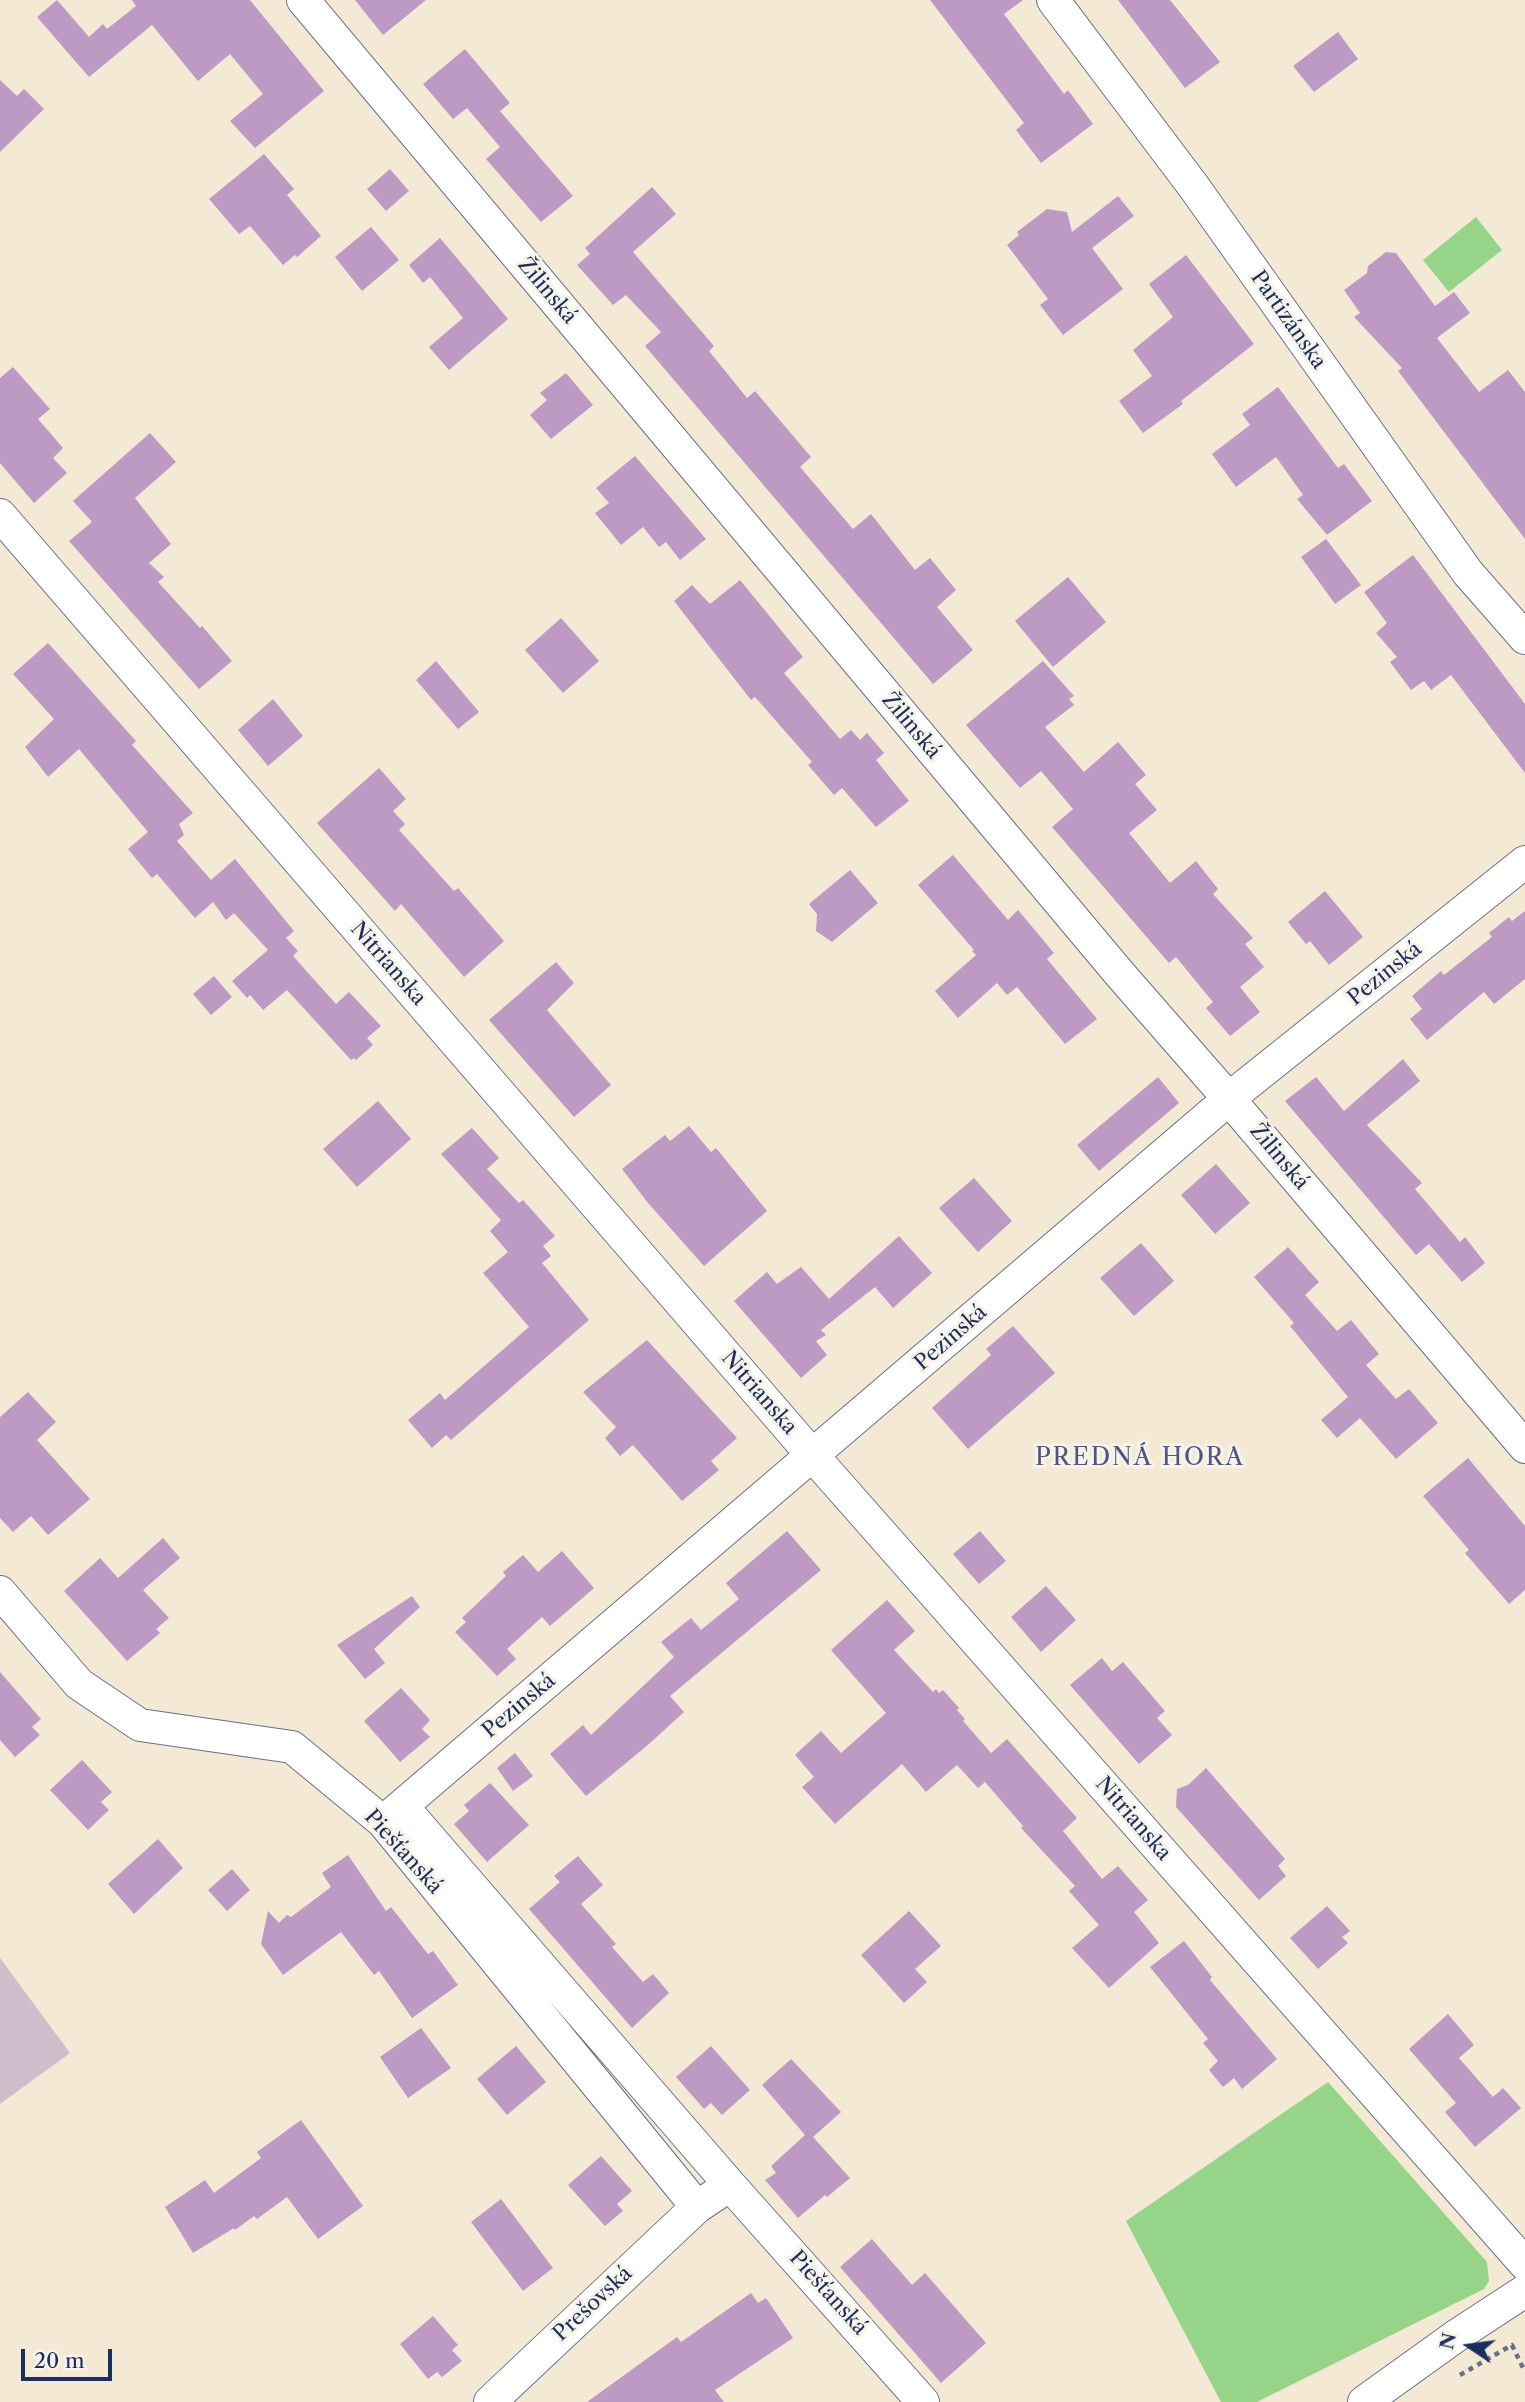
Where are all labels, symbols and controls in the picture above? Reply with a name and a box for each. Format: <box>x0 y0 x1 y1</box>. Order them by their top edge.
street label: Žilinská <box>512 253 582 329</box>
street label: Partizánska <box>1245 266 1331 374</box>
street label: Žilinská <box>876 688 946 764</box>
street label: Nitrianska <box>345 917 431 1011</box>
street label: Pezinská <box>1343 937 1427 1011</box>
street label: Žilinská <box>1244 1119 1314 1195</box>
street label: Pezinská <box>910 1300 992 1376</box>
street label: Nitrianska <box>716 1346 802 1440</box>
district label: PREDNÁ HORA <box>1036 1444 1244 1472</box>
street label: Pezinská <box>477 1668 561 1744</box>
street label: Nitrianska <box>1090 1772 1176 1866</box>
street label: Piešťanská <box>359 1805 447 1899</box>
street label: Piešťanská <box>784 2246 872 2340</box>
street label: Prešovská <box>548 2261 638 2347</box>
north arrow <box>1434 2311 1504 2381</box>
text: N <box>1435 2331 1461 2352</box>
scale bar <box>24 2336 116 2380</box>
text: 20 m <box>34 2348 85 2373</box>

